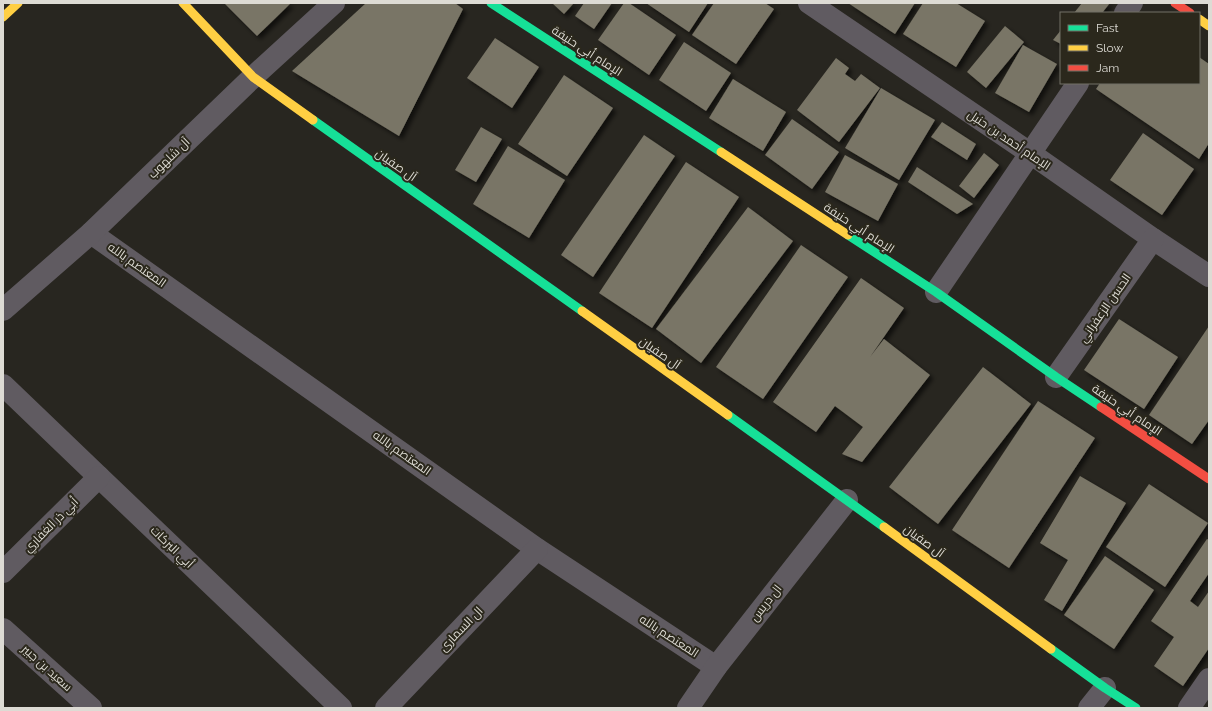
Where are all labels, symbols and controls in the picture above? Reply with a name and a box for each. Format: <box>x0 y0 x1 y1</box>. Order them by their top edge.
legend <box>1060 12 1200 84</box>
text: Fast <box>1096 21 1119 35</box>
street label: الإمام أبي حنيفة <box>548 22 625 81</box>
text: Slow <box>1096 41 1123 55</box>
text: Jam <box>1096 61 1119 75</box>
street label: الإمام أحمد بن حنبل <box>964 106 1054 174</box>
street label: آل شلهوب <box>145 134 193 181</box>
street label: آل صفيان <box>373 146 420 185</box>
street label: الإمام أبي حنيفة <box>820 199 897 258</box>
street label: المعتصم بالله <box>105 240 169 291</box>
street label: الحسن الزعفراني <box>1076 271 1136 347</box>
street label: آل صفيان <box>637 334 684 373</box>
street label: الإمام أبي حنيفة <box>1088 381 1165 441</box>
street label: المعتصم بالله <box>370 428 434 479</box>
street label: أبي ذر الغفاري <box>20 494 83 557</box>
street label: أبي البركات <box>146 522 197 573</box>
street label: آل صفيان <box>901 522 948 561</box>
street label: ال دريس <box>747 582 785 624</box>
street label: ال السمارى <box>436 604 486 654</box>
street label: المعتصم بالله <box>636 612 701 661</box>
street label: سعيد بن جبير <box>18 641 75 694</box>

